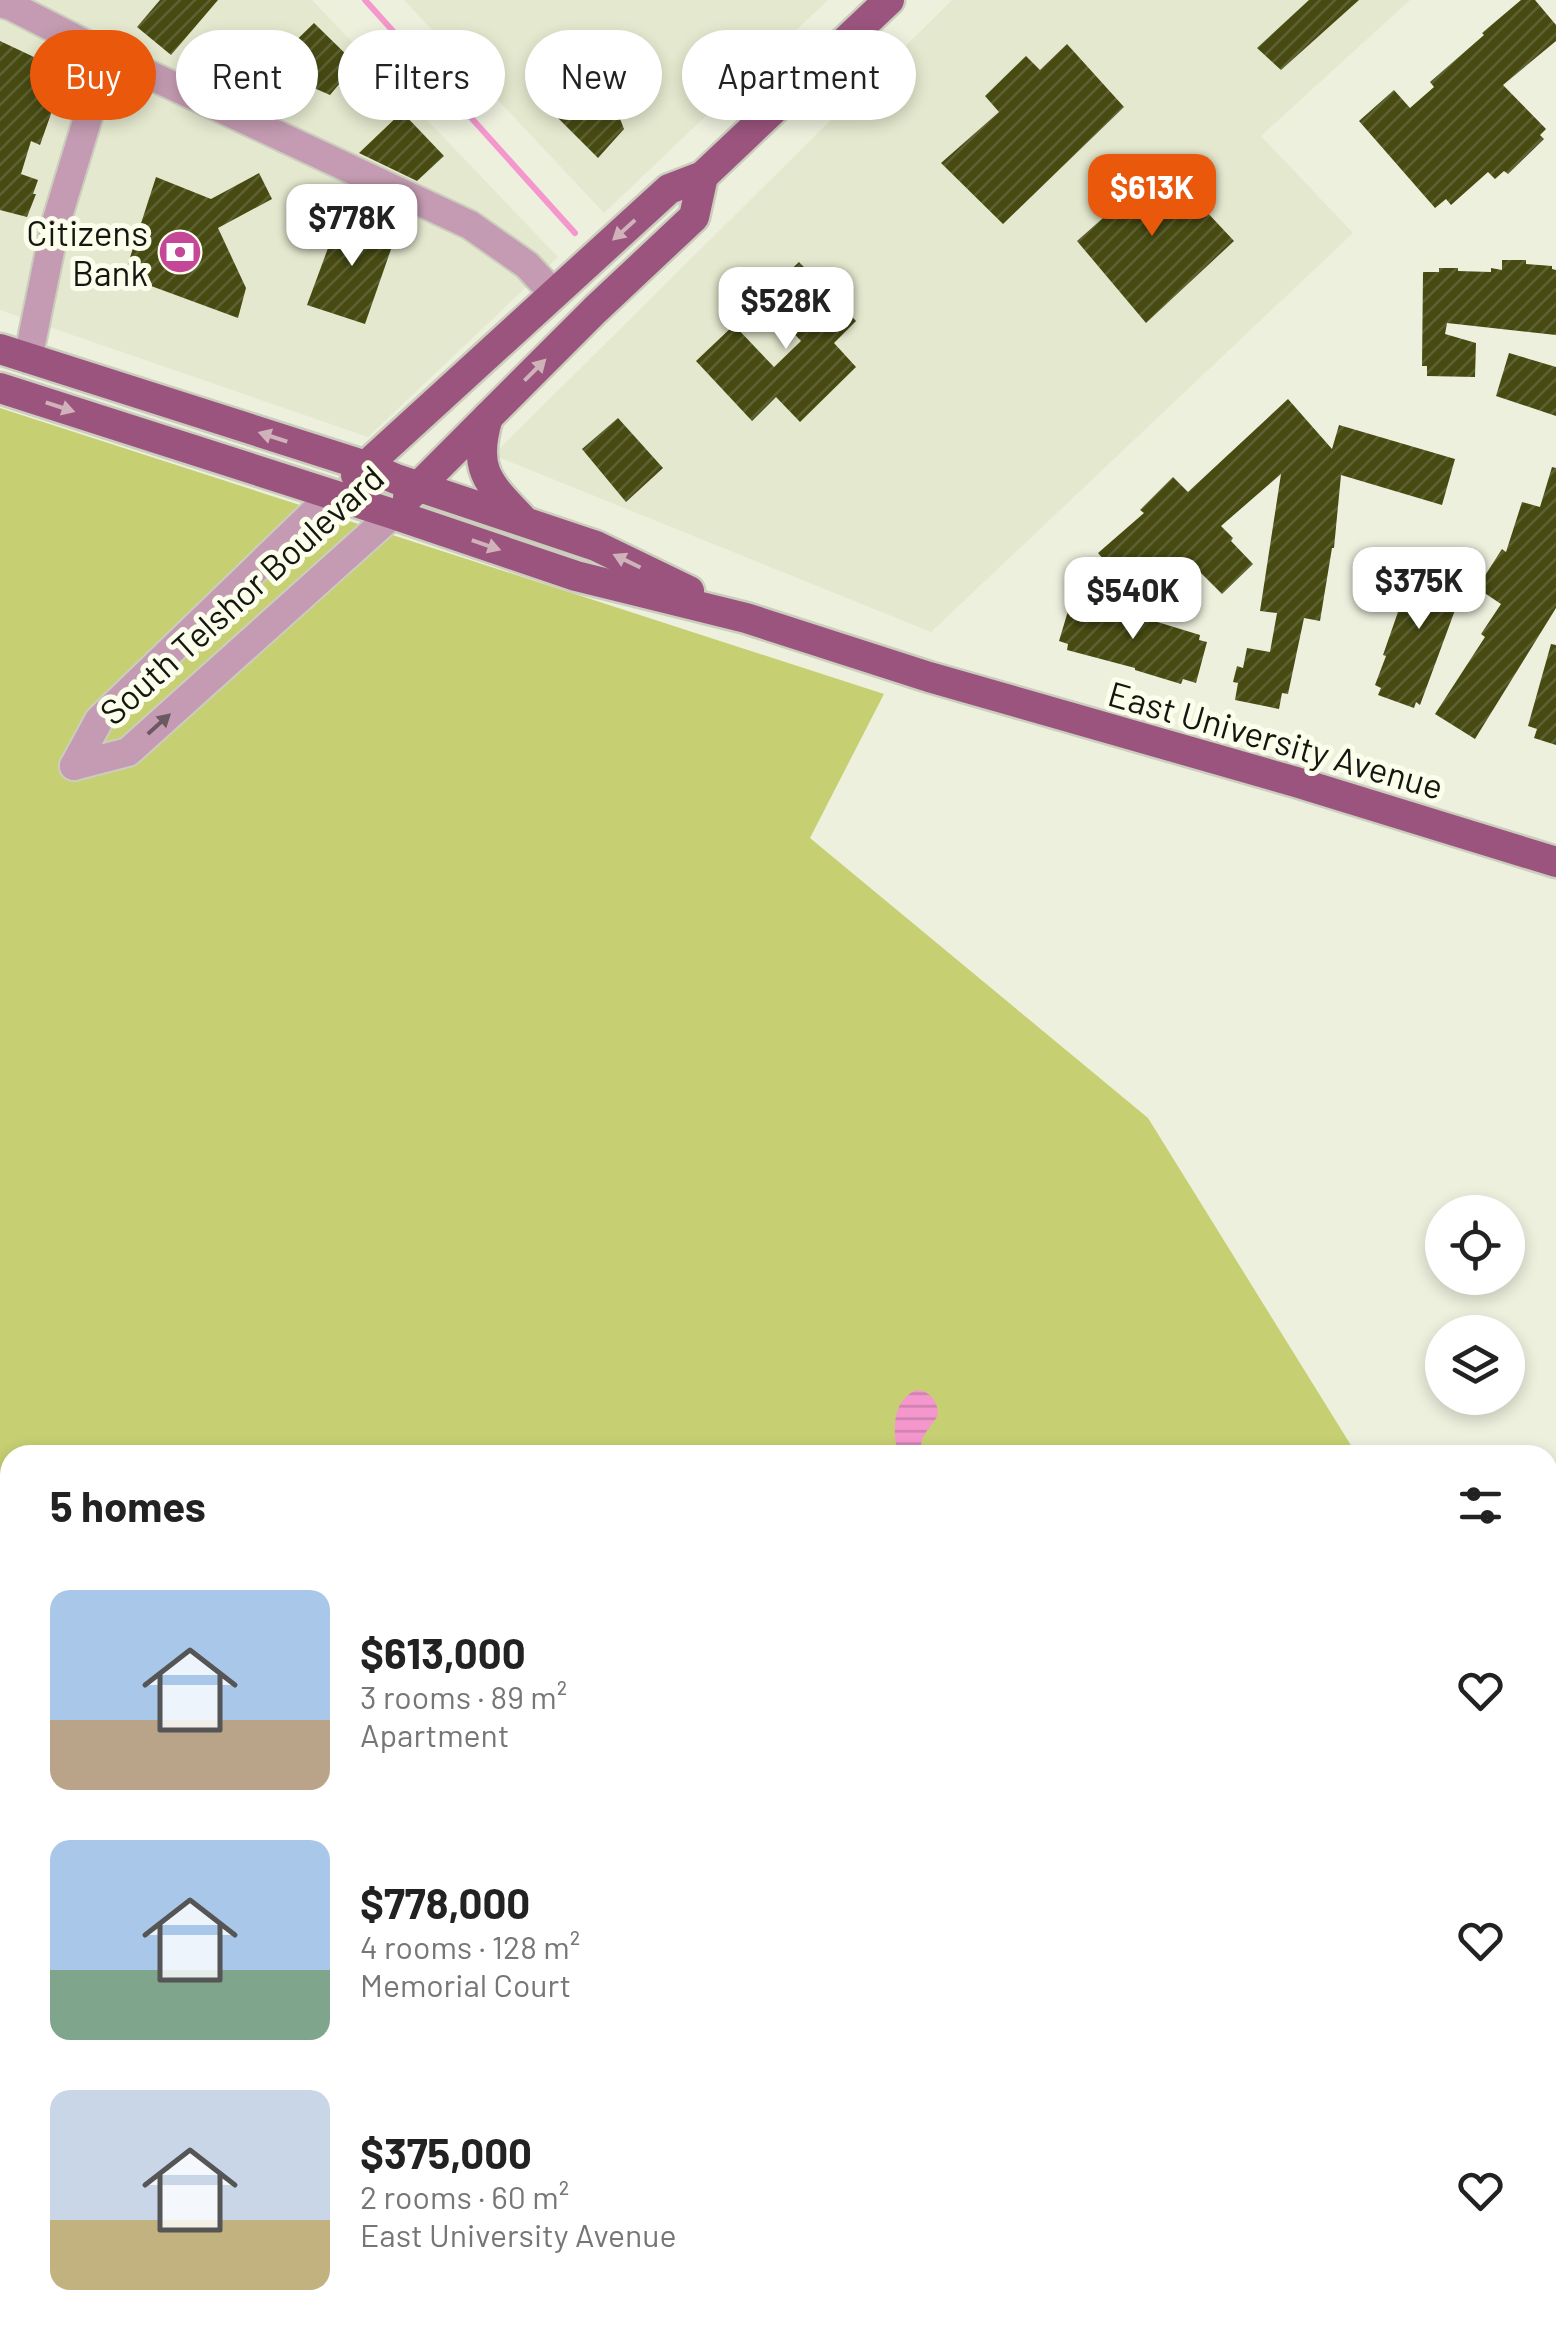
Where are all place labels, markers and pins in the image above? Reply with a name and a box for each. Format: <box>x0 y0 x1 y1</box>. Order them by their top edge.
pin: $613K <box>1082 154 1222 239</box>
pin: $778K <box>282 184 422 269</box>
place label: Citizens Bank <box>26 211 148 293</box>
bank icon: Citizens Bank <box>157 229 203 275</box>
pin: $528K <box>716 267 856 352</box>
pin: $375K <box>1349 547 1489 632</box>
pin: $540K <box>1063 557 1203 642</box>

